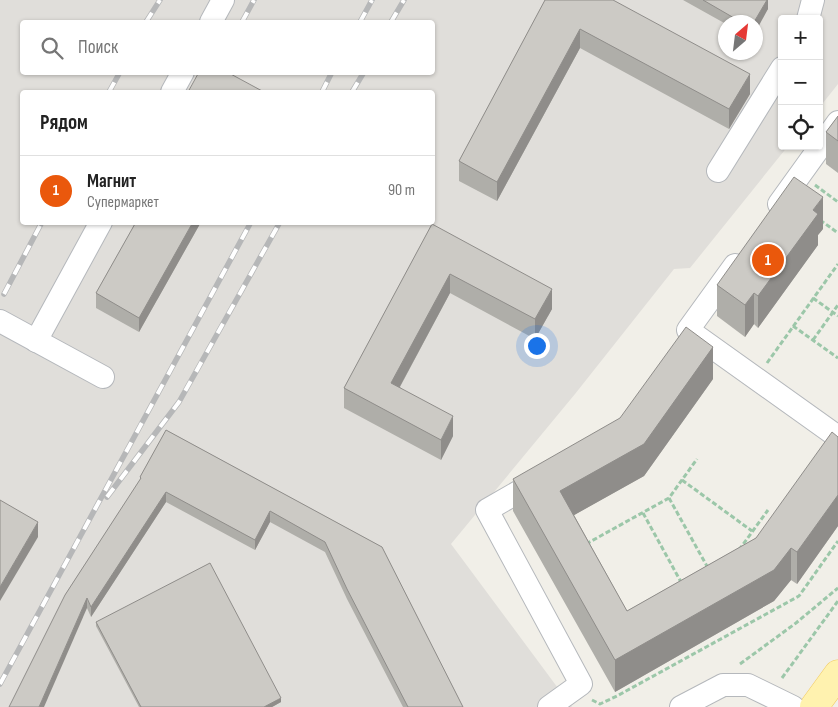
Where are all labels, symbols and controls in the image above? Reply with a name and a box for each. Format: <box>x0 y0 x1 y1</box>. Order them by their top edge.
north arrow <box>718 15 763 60</box>
map controls <box>778 15 823 150</box>
button: + <box>778 15 823 60</box>
search box <box>20 20 435 75</box>
icon: search <box>38 34 66 62</box>
text: Поиск <box>78 36 118 59</box>
button: − <box>778 60 823 105</box>
button: locate <box>778 105 823 150</box>
text: Рядом <box>40 110 88 135</box>
text: Магнит <box>87 170 136 193</box>
text: 1 <box>53 181 59 200</box>
text: 90 m <box>388 181 415 200</box>
text: Супермаркет <box>87 193 159 212</box>
pin: 1 <box>752 241 784 279</box>
your location <box>524 333 550 359</box>

